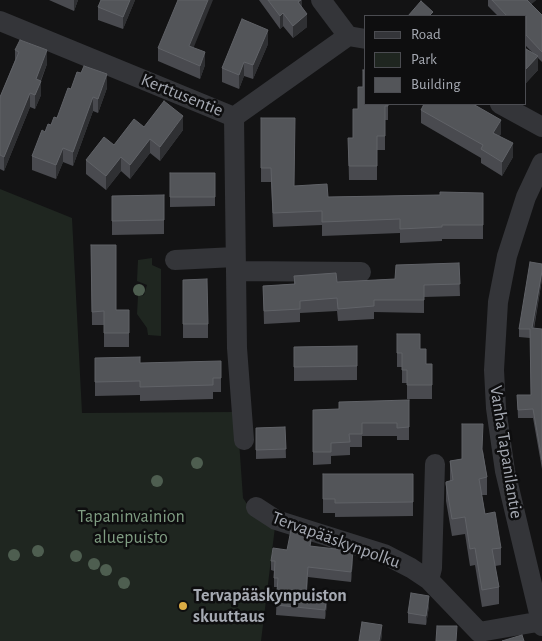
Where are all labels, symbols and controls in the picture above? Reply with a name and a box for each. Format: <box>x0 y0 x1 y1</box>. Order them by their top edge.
legend <box>364 15 527 105</box>
text: Road <box>411 27 441 42</box>
text: Park <box>411 52 437 67</box>
street label: Kerttusentie <box>138 69 226 121</box>
text: Building <box>411 77 461 92</box>
street label: Vanha Tapanilantie <box>485 384 527 520</box>
park label: Tapaninvainion aluepuisto <box>77 506 185 548</box>
street label: Tervapääskynpolku <box>269 507 403 573</box>
place label: Tervapääskynpuiston skuuttaus <box>193 585 347 628</box>
marker: Tervapääskynpuiston skuuttaus <box>177 600 189 612</box>

